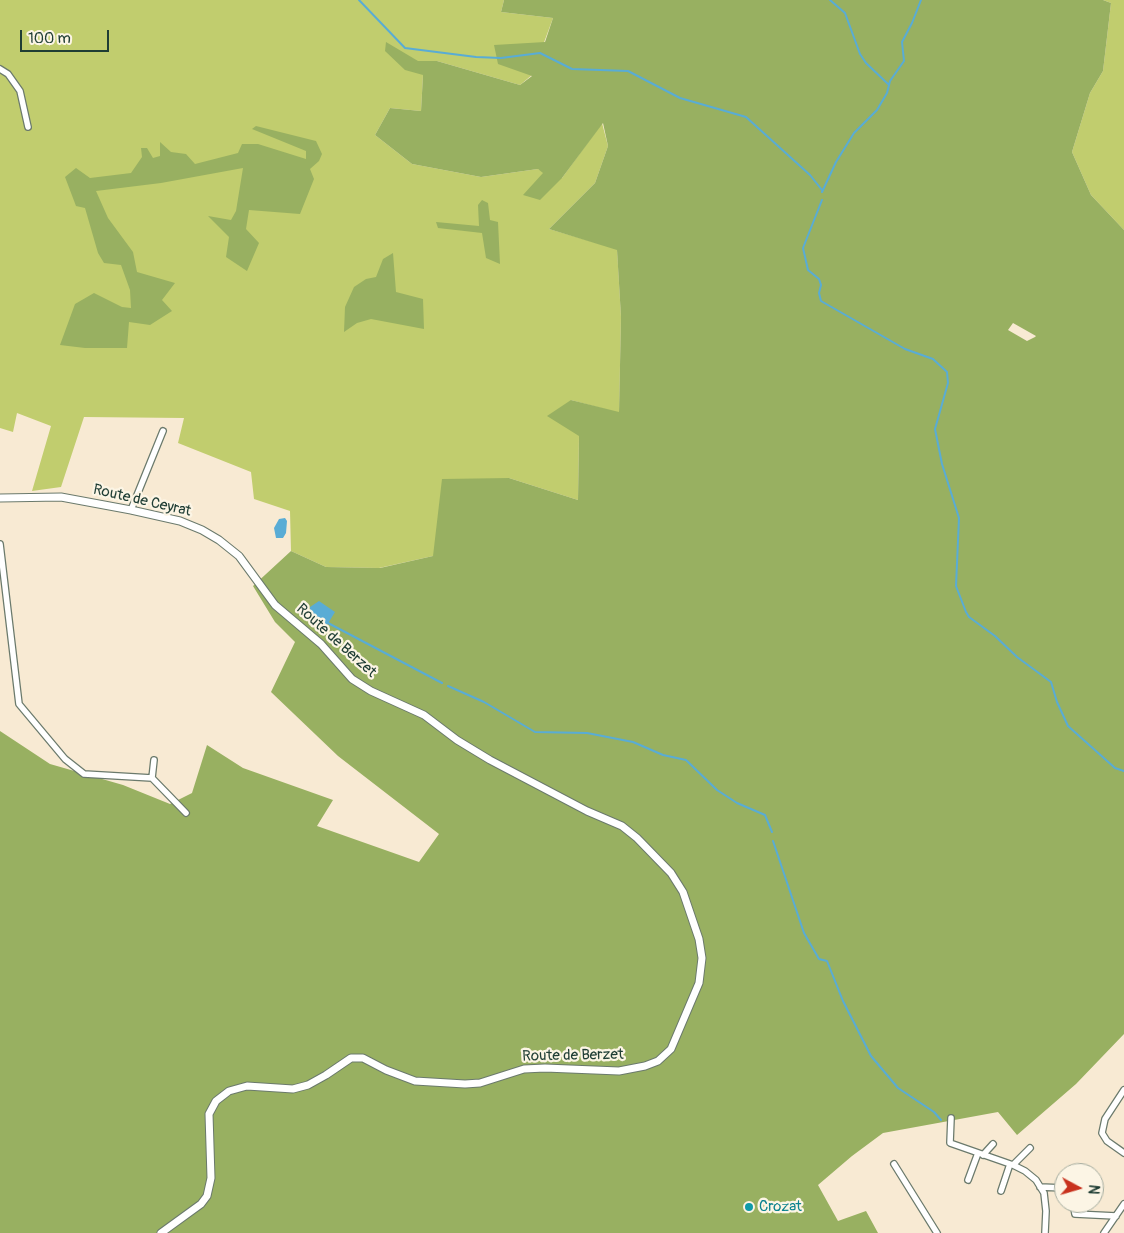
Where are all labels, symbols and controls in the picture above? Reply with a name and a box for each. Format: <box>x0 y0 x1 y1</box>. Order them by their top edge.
scale bar <box>22 20 111 52</box>
text: 100 m <box>28 29 71 48</box>
street label: Route de Ceyrat <box>91 481 193 521</box>
street label: Route de Berzet <box>292 600 380 682</box>
street label: Route de Berzet <box>522 1046 624 1066</box>
north arrow <box>1054 1163 1104 1213</box>
text: N <box>1084 1184 1102 1195</box>
place label: Crozat <box>759 1198 802 1216</box>
marker: Crozat <box>743 1201 755 1213</box>

